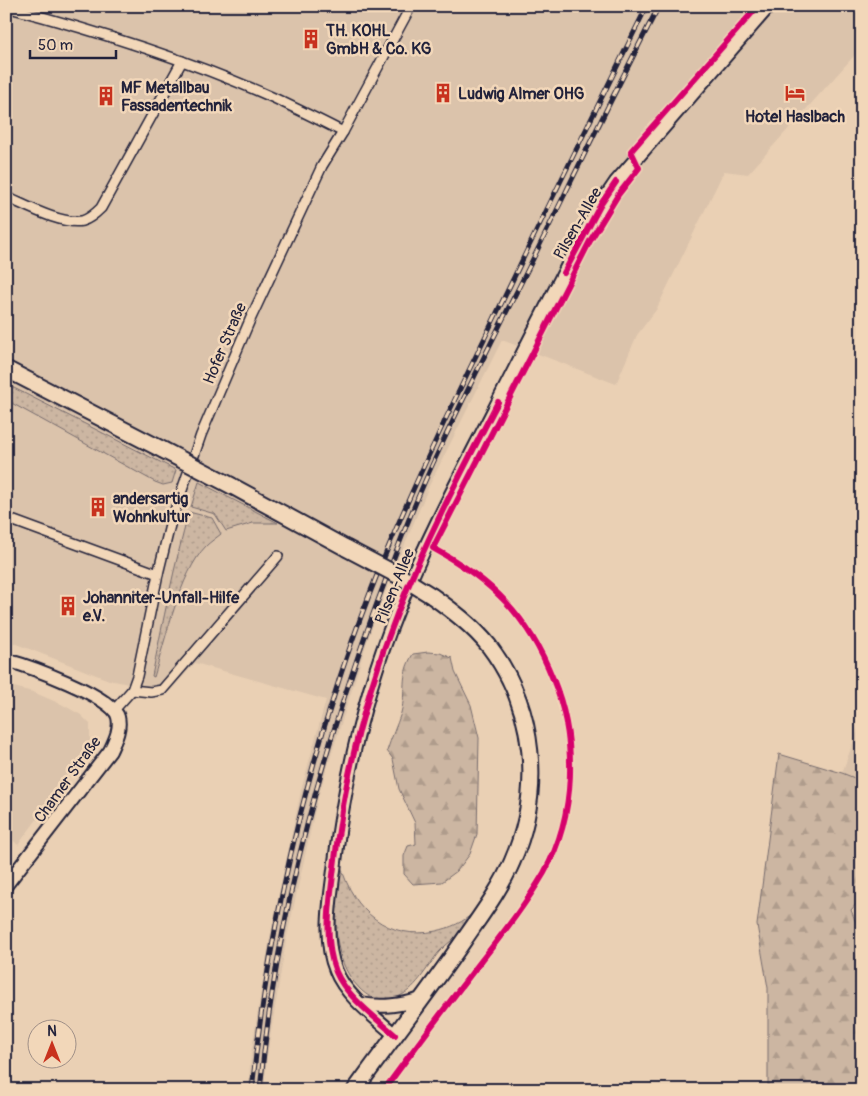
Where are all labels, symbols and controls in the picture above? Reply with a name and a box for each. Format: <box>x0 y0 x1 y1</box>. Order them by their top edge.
place label: TH. KOHL GmbH & Co. KG <box>325 21 432 59</box>
scale bar <box>30 28 116 60</box>
building icon: TH. KOHL GmbH & Co. KG <box>300 28 322 50</box>
text: 50 m <box>38 36 73 55</box>
place label: MF Metallbau Fassadentechnik <box>121 78 232 116</box>
building icon: Ludwig Almer OHG <box>432 82 454 104</box>
hotel icon: Hotel Haslbach <box>784 82 806 104</box>
place label: Ludwig Almer OHG <box>458 84 585 104</box>
building icon: MF Metallbau Fassadentechnik <box>95 85 117 107</box>
place label: Hotel Haslbach <box>745 107 845 127</box>
street label: Pilsen-Allee <box>549 184 607 263</box>
street label: Hofer Straße <box>199 299 251 387</box>
place label: andersartig Wohnkultur <box>113 489 191 527</box>
building icon: andersartig Wohnkultur <box>87 496 109 518</box>
street label: Pilsen-Allee <box>371 546 419 627</box>
place label: Johanniter-Unfall-Hilfe e.V. <box>82 588 240 626</box>
building icon: Johanniter-Unfall-Hilfe e.V. <box>57 595 79 617</box>
street label: Chamer Straße <box>30 733 106 827</box>
north arrow <box>28 1018 78 1068</box>
text: N <box>47 1023 57 1040</box>

